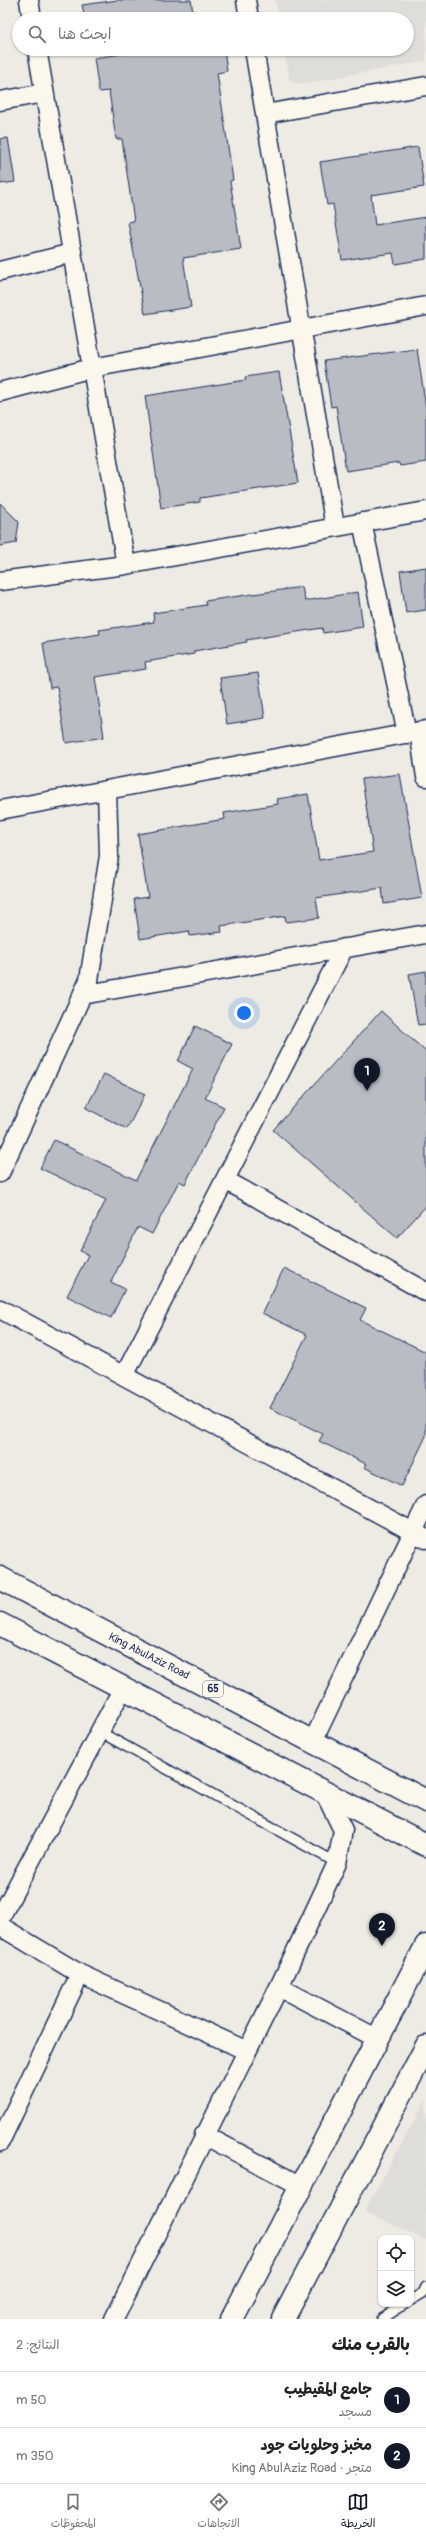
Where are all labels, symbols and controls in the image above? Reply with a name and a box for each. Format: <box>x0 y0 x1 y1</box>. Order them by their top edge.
search box <box>12 12 414 56</box>
icon: search <box>26 23 48 45</box>
text: ابحث هنا <box>58 25 111 44</box>
your location <box>234 1003 254 1023</box>
pin: 1 <box>354 1058 380 1091</box>
street label: King AbulAziz Road <box>106 1630 192 1682</box>
road number: 65 <box>203 1681 223 1697</box>
pin: 2 <box>369 1913 395 1946</box>
map controls <box>378 2235 414 2307</box>
button: locate <box>378 2235 414 2271</box>
button: layers <box>378 2271 414 2307</box>
text: بالقرب منك <box>332 2334 410 2355</box>
text: النتائج: 2 <box>16 2337 60 2353</box>
text: جامع المقيطيب <box>284 2380 372 2399</box>
text: 50 m <box>16 2392 46 2408</box>
text: 1 <box>394 2392 400 2408</box>
text: مسجد <box>339 2404 372 2420</box>
text: مخبز وحلويات جود <box>260 2436 372 2455</box>
text: 350 m <box>16 2448 54 2464</box>
text: 2 <box>393 2448 401 2464</box>
text: متجر · King AbulAziz Road <box>232 2460 372 2476</box>
tab: المحفوظات <box>51 2491 96 2533</box>
tab: الاتجاهات <box>197 2491 240 2533</box>
tab: الخريطة <box>341 2491 375 2533</box>

